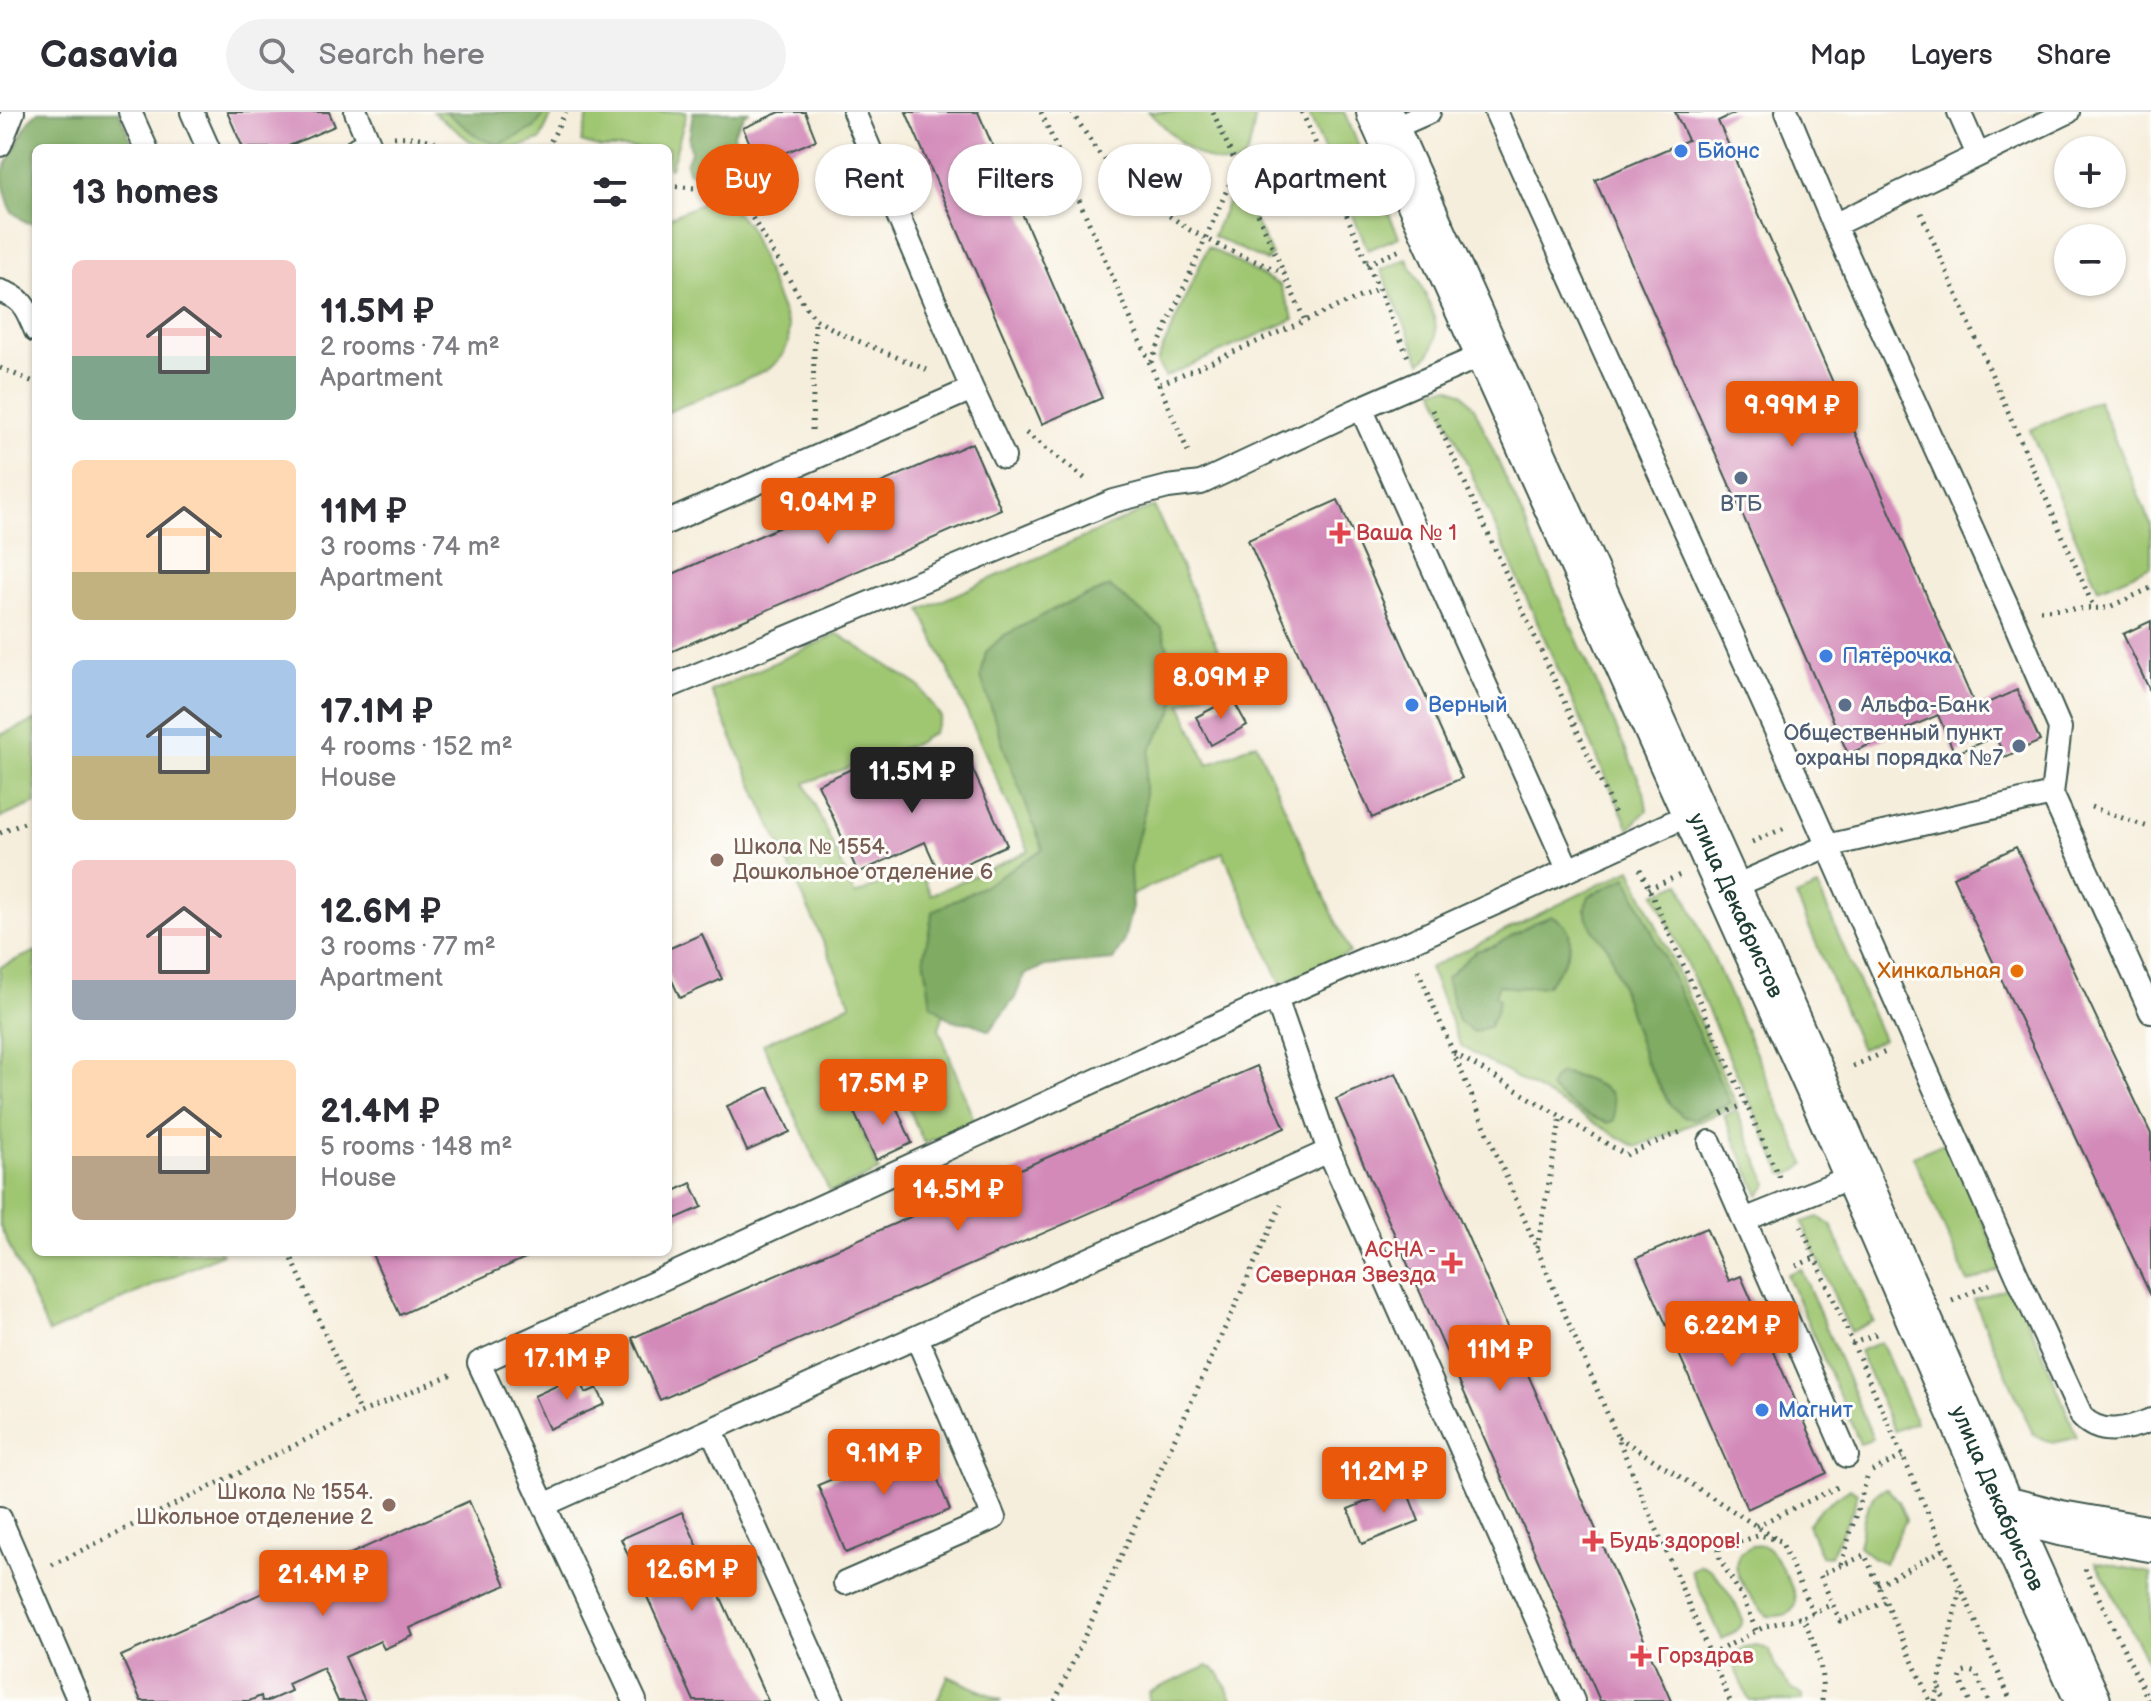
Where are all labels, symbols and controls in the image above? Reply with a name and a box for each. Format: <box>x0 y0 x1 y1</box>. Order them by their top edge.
search box <box>226 19 786 91</box>
text: Casavia <box>40 33 178 78</box>
icon: search <box>254 33 298 77</box>
text: Search here <box>318 37 485 73</box>
text: Map <box>1810 39 1866 72</box>
text: Layers <box>1910 39 1993 72</box>
text: Share <box>2037 39 2111 72</box>
map controls <box>2054 136 2126 296</box>
button: + <box>2054 136 2126 208</box>
place label: Бйонс <box>1697 138 1760 165</box>
marker: Бйонс <box>1672 142 1690 160</box>
chip: Buy <box>696 144 799 216</box>
chip: Rent <box>815 144 932 216</box>
chip: Filters <box>948 144 1082 216</box>
chip: New <box>1098 144 1211 216</box>
chip: Apartment <box>1227 144 1415 216</box>
icon: filters <box>588 170 632 214</box>
text: 13 homes <box>72 172 219 213</box>
button: − <box>2054 224 2126 296</box>
text: 11.5M ₽ <box>320 291 434 332</box>
icon: home <box>136 292 232 388</box>
text: 2 rooms · 74 m² <box>320 332 500 363</box>
text: Apartment <box>320 363 443 394</box>
pin: 9.99M ₽ <box>1718 381 1866 449</box>
text: 9.99M ₽ <box>1744 391 1840 422</box>
marker: ВТБ <box>1732 469 1750 487</box>
pin: 9.04M ₽ <box>754 478 902 546</box>
text: 9.04M ₽ <box>779 488 877 519</box>
text: 11M ₽ <box>320 491 407 532</box>
place label: ВТБ <box>1720 491 1763 518</box>
icon: home <box>136 492 232 588</box>
place label: Ваша № 1 <box>1356 520 1457 547</box>
marker: Ваша № 1 <box>1331 524 1349 542</box>
text: 3 rooms · 74 m² <box>320 532 500 563</box>
text: Apartment <box>320 563 443 594</box>
place label: Пятёрочка <box>1842 643 1952 670</box>
marker: Пятёрочка <box>1817 647 1835 665</box>
pin: 8.09M ₽ <box>1147 653 1295 721</box>
text: 8.09M ₽ <box>1172 663 1270 694</box>
text: 17.1M ₽ <box>320 691 433 732</box>
icon: home <box>136 692 232 788</box>
place label: Верный <box>1428 692 1507 719</box>
place label: Альфа-Банк <box>1860 692 1990 719</box>
marker: Верный <box>1403 696 1421 714</box>
marker: Альфа-Банк <box>1836 696 1854 714</box>
place label: Общественный пункт охраны порядка №7 <box>1784 720 2004 772</box>
text: 4 rooms · 152 m² <box>320 732 513 763</box>
marker: Общественный пункт охраны порядка №7 <box>2010 737 2028 755</box>
pin: 11.5M ₽ <box>838 747 986 815</box>
text: 11.5M ₽ <box>868 757 956 788</box>
text: House <box>320 763 396 794</box>
street label: улица Декабристов <box>1683 809 1789 1002</box>
place label: Школа № 1554. Дошкольное отделение 6 <box>733 834 993 886</box>
marker: Школа № 1554. Дошкольное отделение 6 <box>708 851 726 869</box>
text: 12.6M ₽ <box>320 891 441 932</box>
icon: home <box>136 892 232 988</box>
text: 3 rooms · 77 m² <box>320 932 496 963</box>
place label: Хинкальная <box>1878 958 2001 985</box>
marker: Хинкальная <box>2008 962 2026 980</box>
text: Apartment <box>320 963 443 994</box>
pin: 17.5M ₽ <box>809 1059 957 1127</box>
text: 17.5M ₽ <box>838 1069 928 1100</box>
text: 21.4M ₽ <box>320 1091 440 1132</box>
icon: home <box>136 1092 232 1188</box>
text: 5 rooms · 148 m² <box>320 1132 512 1163</box>
text: House <box>320 1163 396 1194</box>
pin: 14.5M ₽ <box>884 1165 1032 1233</box>
text: 14.5M ₽ <box>912 1175 1004 1206</box>
place label: АСНА - Северная Звезда <box>1255 1237 1436 1289</box>
marker: АСНА - Северная Звезда <box>1443 1254 1461 1272</box>
pin: 6.22M ₽ <box>1658 1301 1806 1369</box>
text: 6.22M ₽ <box>1683 1311 1781 1342</box>
pin: 11M ₽ <box>1444 1325 1556 1393</box>
pin: 17.1M ₽ <box>493 1334 641 1402</box>
text: 11M ₽ <box>1467 1335 1533 1366</box>
text: 17.1M ₽ <box>524 1344 610 1375</box>
place label: Магнит <box>1778 1397 1854 1424</box>
marker: Магнит <box>1753 1401 1771 1419</box>
street label: улица Декабристов <box>1945 1402 2050 1595</box>
pin: 9.1M ₽ <box>819 1429 949 1497</box>
text: 9.1M ₽ <box>846 1439 922 1470</box>
pin: 11.2M ₽ <box>1310 1447 1458 1515</box>
text: 11.2M ₽ <box>1340 1457 1428 1488</box>
place label: Школа № 1554. Школьное отделение 2 <box>136 1479 373 1531</box>
marker: Школа № 1554. Школьное отделение 2 <box>380 1496 398 1514</box>
place label: Будь здоров! <box>1609 1528 1740 1555</box>
marker: Будь здоров! <box>1584 1532 1602 1550</box>
pin: 12.6M ₽ <box>618 1545 766 1613</box>
pin: 21.4M ₽ <box>249 1550 397 1618</box>
text: 12.6M ₽ <box>646 1555 738 1586</box>
text: 21.4M ₽ <box>277 1560 369 1591</box>
place label: Горздрав <box>1657 1643 1754 1670</box>
marker: Горздрав <box>1632 1647 1650 1665</box>

